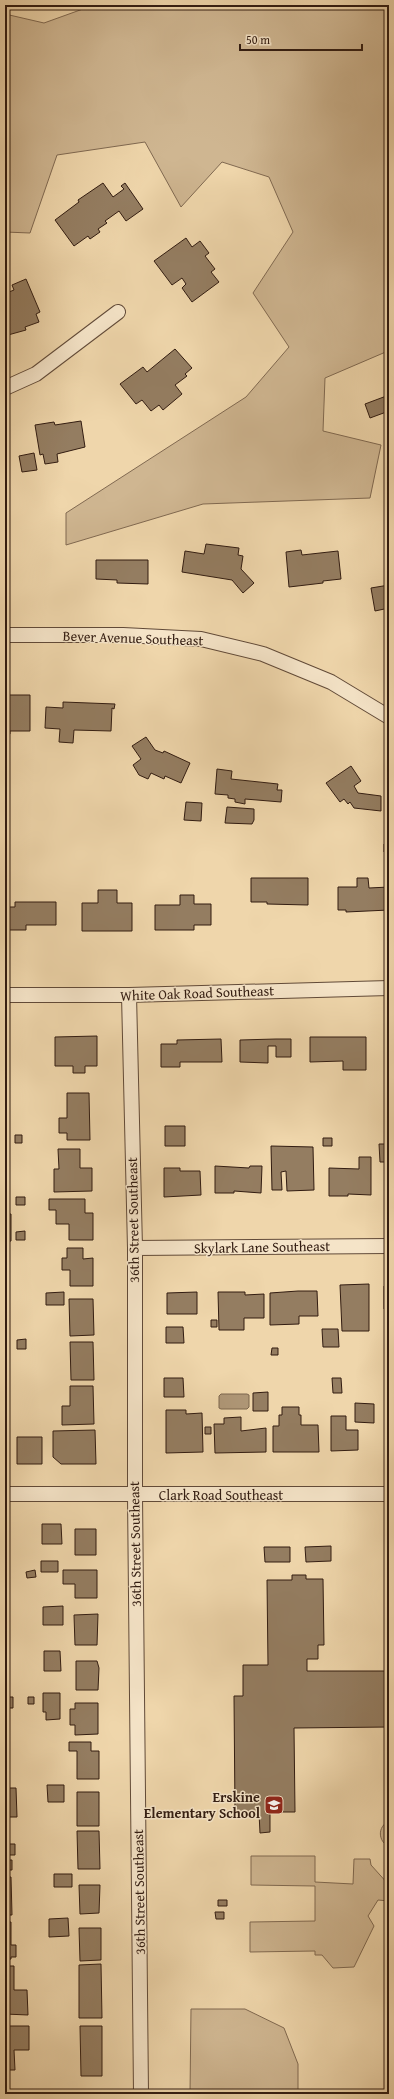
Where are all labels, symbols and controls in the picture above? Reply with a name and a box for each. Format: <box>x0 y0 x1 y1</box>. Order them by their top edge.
scale bar <box>240 26 362 52</box>
text: 50 m <box>246 31 270 48</box>
street label: Bever Avenue Southeast <box>62 626 204 650</box>
street label: White Oak Road Southeast <box>120 980 274 1006</box>
street label: 36th Street Southeast <box>122 1157 144 1283</box>
street label: Skylark Lane Southeast <box>194 1236 330 1258</box>
street label: 36th Street Southeast <box>124 1481 146 1607</box>
street label: Clark Road Southeast <box>159 1485 283 1505</box>
place label: Erskine Elementary School <box>144 1787 261 1823</box>
school or university icon: Erskine Elementary School <box>263 1794 285 1816</box>
street label: 36th Street Southeast <box>128 1829 150 1955</box>

